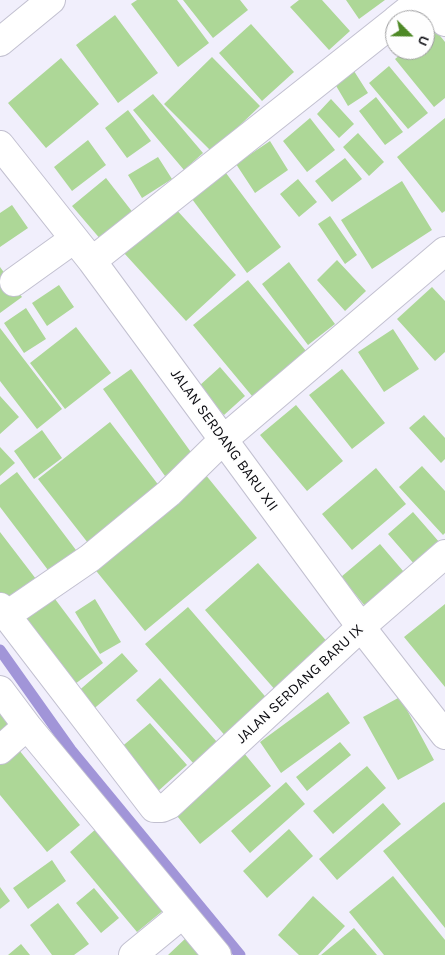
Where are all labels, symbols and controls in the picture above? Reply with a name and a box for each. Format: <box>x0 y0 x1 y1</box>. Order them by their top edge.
north arrow <box>385 10 435 60</box>
text: U <box>414 33 433 48</box>
street label: JALAN SERDANG BARU XII <box>166 365 282 515</box>
street label: JALAN SERDANG BARU IX <box>233 620 367 748</box>

